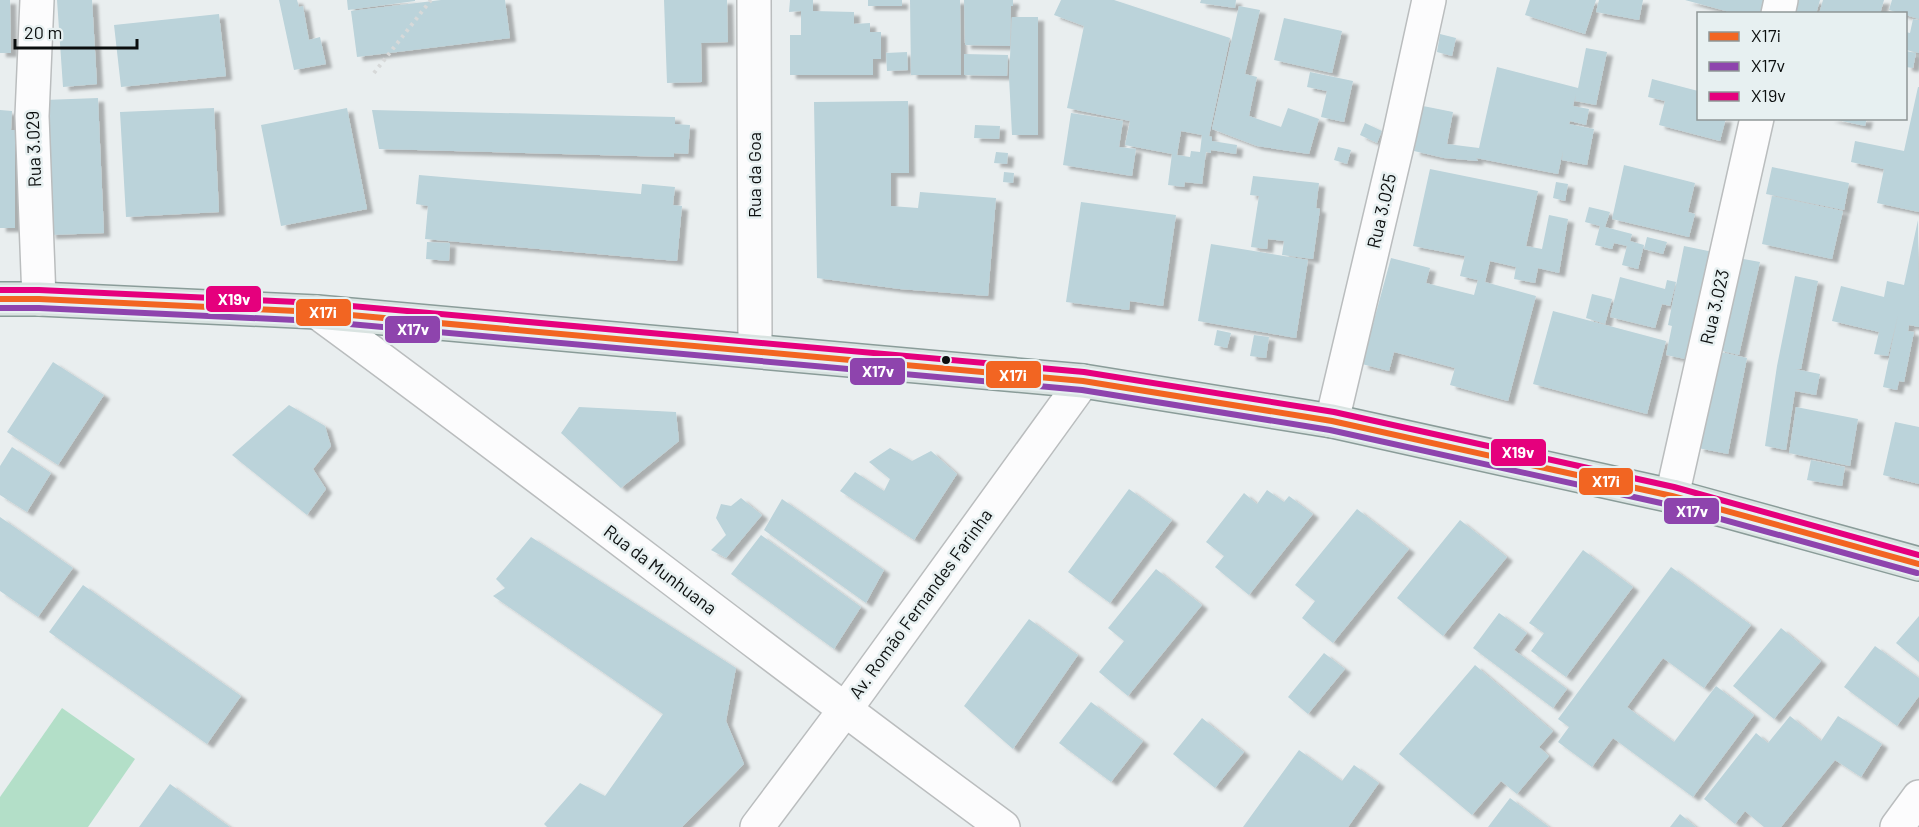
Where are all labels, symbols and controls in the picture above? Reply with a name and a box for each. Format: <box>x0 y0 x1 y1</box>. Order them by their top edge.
scale bar <box>15 12 136 50</box>
legend <box>1697 12 1907 120</box>
text: 20 m <box>24 21 62 43</box>
text: X17i <box>1751 24 1781 46</box>
text: X17v <box>1751 54 1785 76</box>
text: X19v <box>1751 84 1786 106</box>
street label: Rua 3.029 <box>21 111 45 188</box>
street label: Rua da Goa <box>743 132 765 218</box>
street label: Rua 3.025 <box>1362 171 1400 250</box>
street label: Rua 3.023 <box>1695 267 1733 346</box>
line badge: X19v <box>205 285 262 313</box>
text: X19v <box>218 289 250 308</box>
line badge: X17i <box>295 298 352 327</box>
text: X17i <box>309 302 337 321</box>
line badge: X17v <box>384 315 441 344</box>
text: X17v <box>397 319 429 338</box>
unlabelled marker <box>940 354 952 366</box>
line badge: X17v <box>849 357 906 386</box>
line badge: X17i <box>985 360 1042 389</box>
text: X17v <box>862 361 894 380</box>
text: X17i <box>999 365 1027 384</box>
line badge: X19v <box>1490 438 1547 467</box>
text: X19v <box>1502 442 1534 461</box>
line badge: X17i <box>1578 467 1634 496</box>
text: X17i <box>1592 471 1620 490</box>
line badge: X17v <box>1663 497 1720 525</box>
text: X17v <box>1676 501 1708 520</box>
street label: Av. Romão Fernandes Farinha <box>844 504 996 703</box>
street label: Rua da Munhuana <box>600 520 721 619</box>

